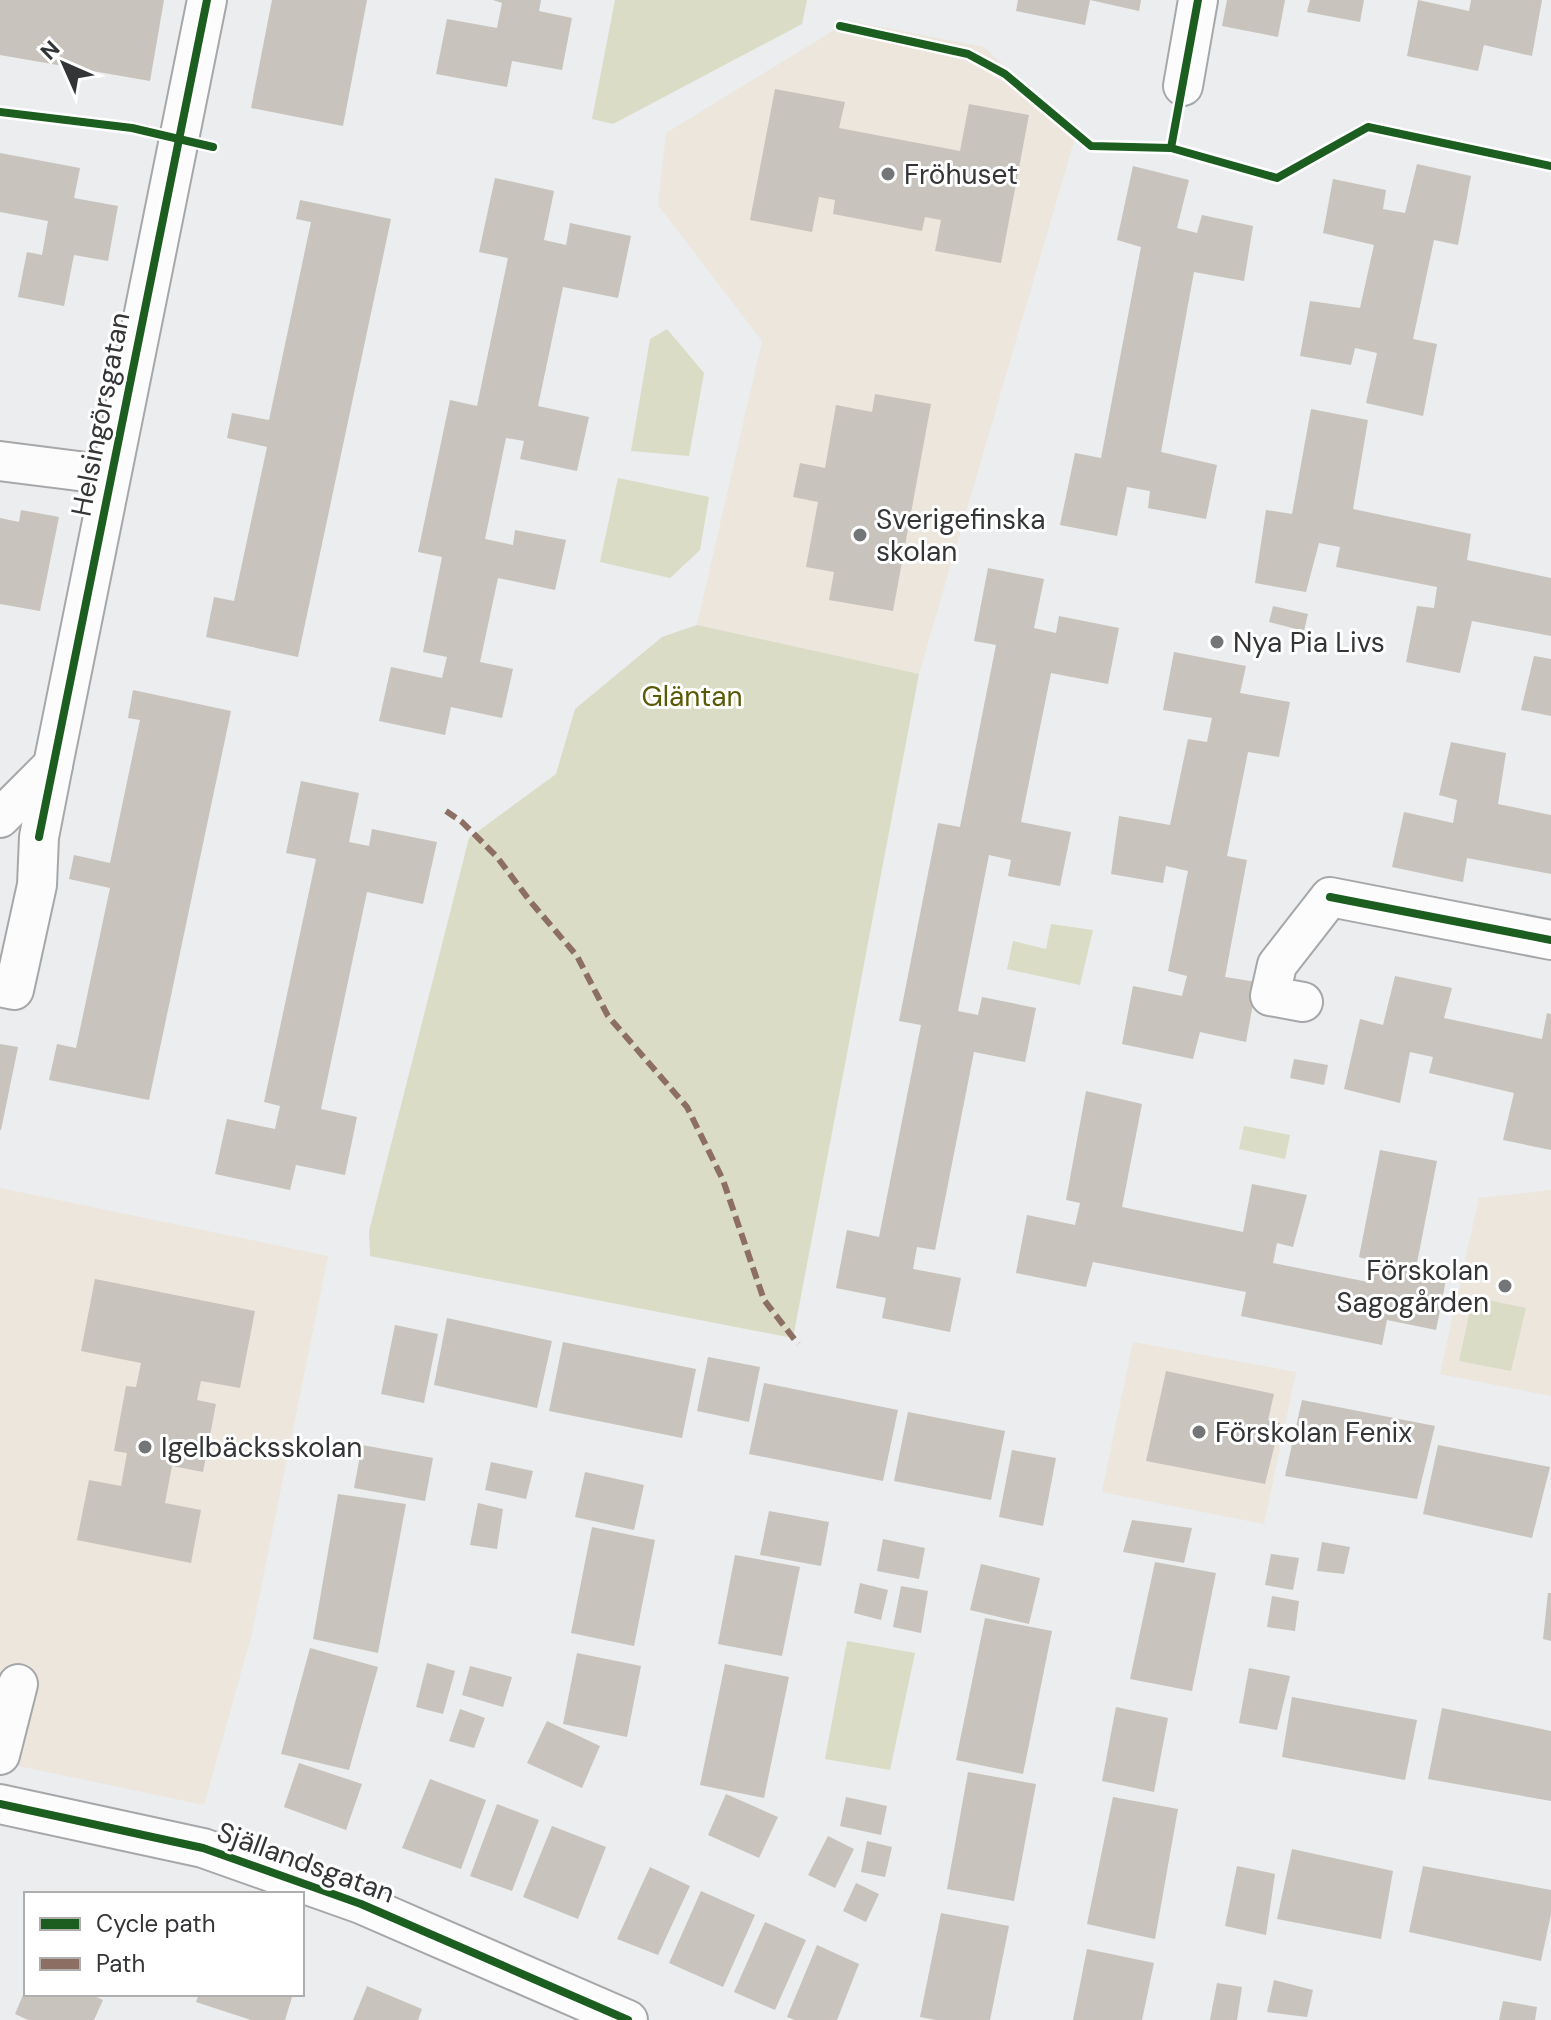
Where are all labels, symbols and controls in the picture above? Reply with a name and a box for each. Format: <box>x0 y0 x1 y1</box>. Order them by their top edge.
north arrow <box>24 24 104 104</box>
text: N <box>34 34 66 66</box>
place label: Fröhuset <box>904 156 1018 193</box>
marker: Fröhuset <box>879 165 897 183</box>
street label: Helsingörsgatan <box>63 309 138 519</box>
place label: Sverigefinska skolan <box>876 501 1045 570</box>
marker: Sverigefinska skolan <box>851 526 869 544</box>
place label: Nya Pia Livs <box>1233 624 1385 661</box>
marker: Nya Pia Livs <box>1208 633 1226 651</box>
park label: Gläntan <box>641 678 743 715</box>
place label: Förskolan Sagogården <box>1336 1252 1489 1321</box>
marker: Förskolan Sagogården <box>1496 1277 1514 1295</box>
place label: Förskolan Fenix <box>1215 1414 1412 1451</box>
marker: Förskolan Fenix <box>1190 1423 1208 1441</box>
place label: Igelbäcksskolan <box>161 1429 362 1466</box>
marker: Igelbäcksskolan <box>136 1438 154 1456</box>
street label: Själlandsgatan <box>212 1813 400 1912</box>
legend <box>24 1892 304 1996</box>
text: Cycle path <box>96 1908 215 1939</box>
text: Path <box>96 1948 145 1979</box>

